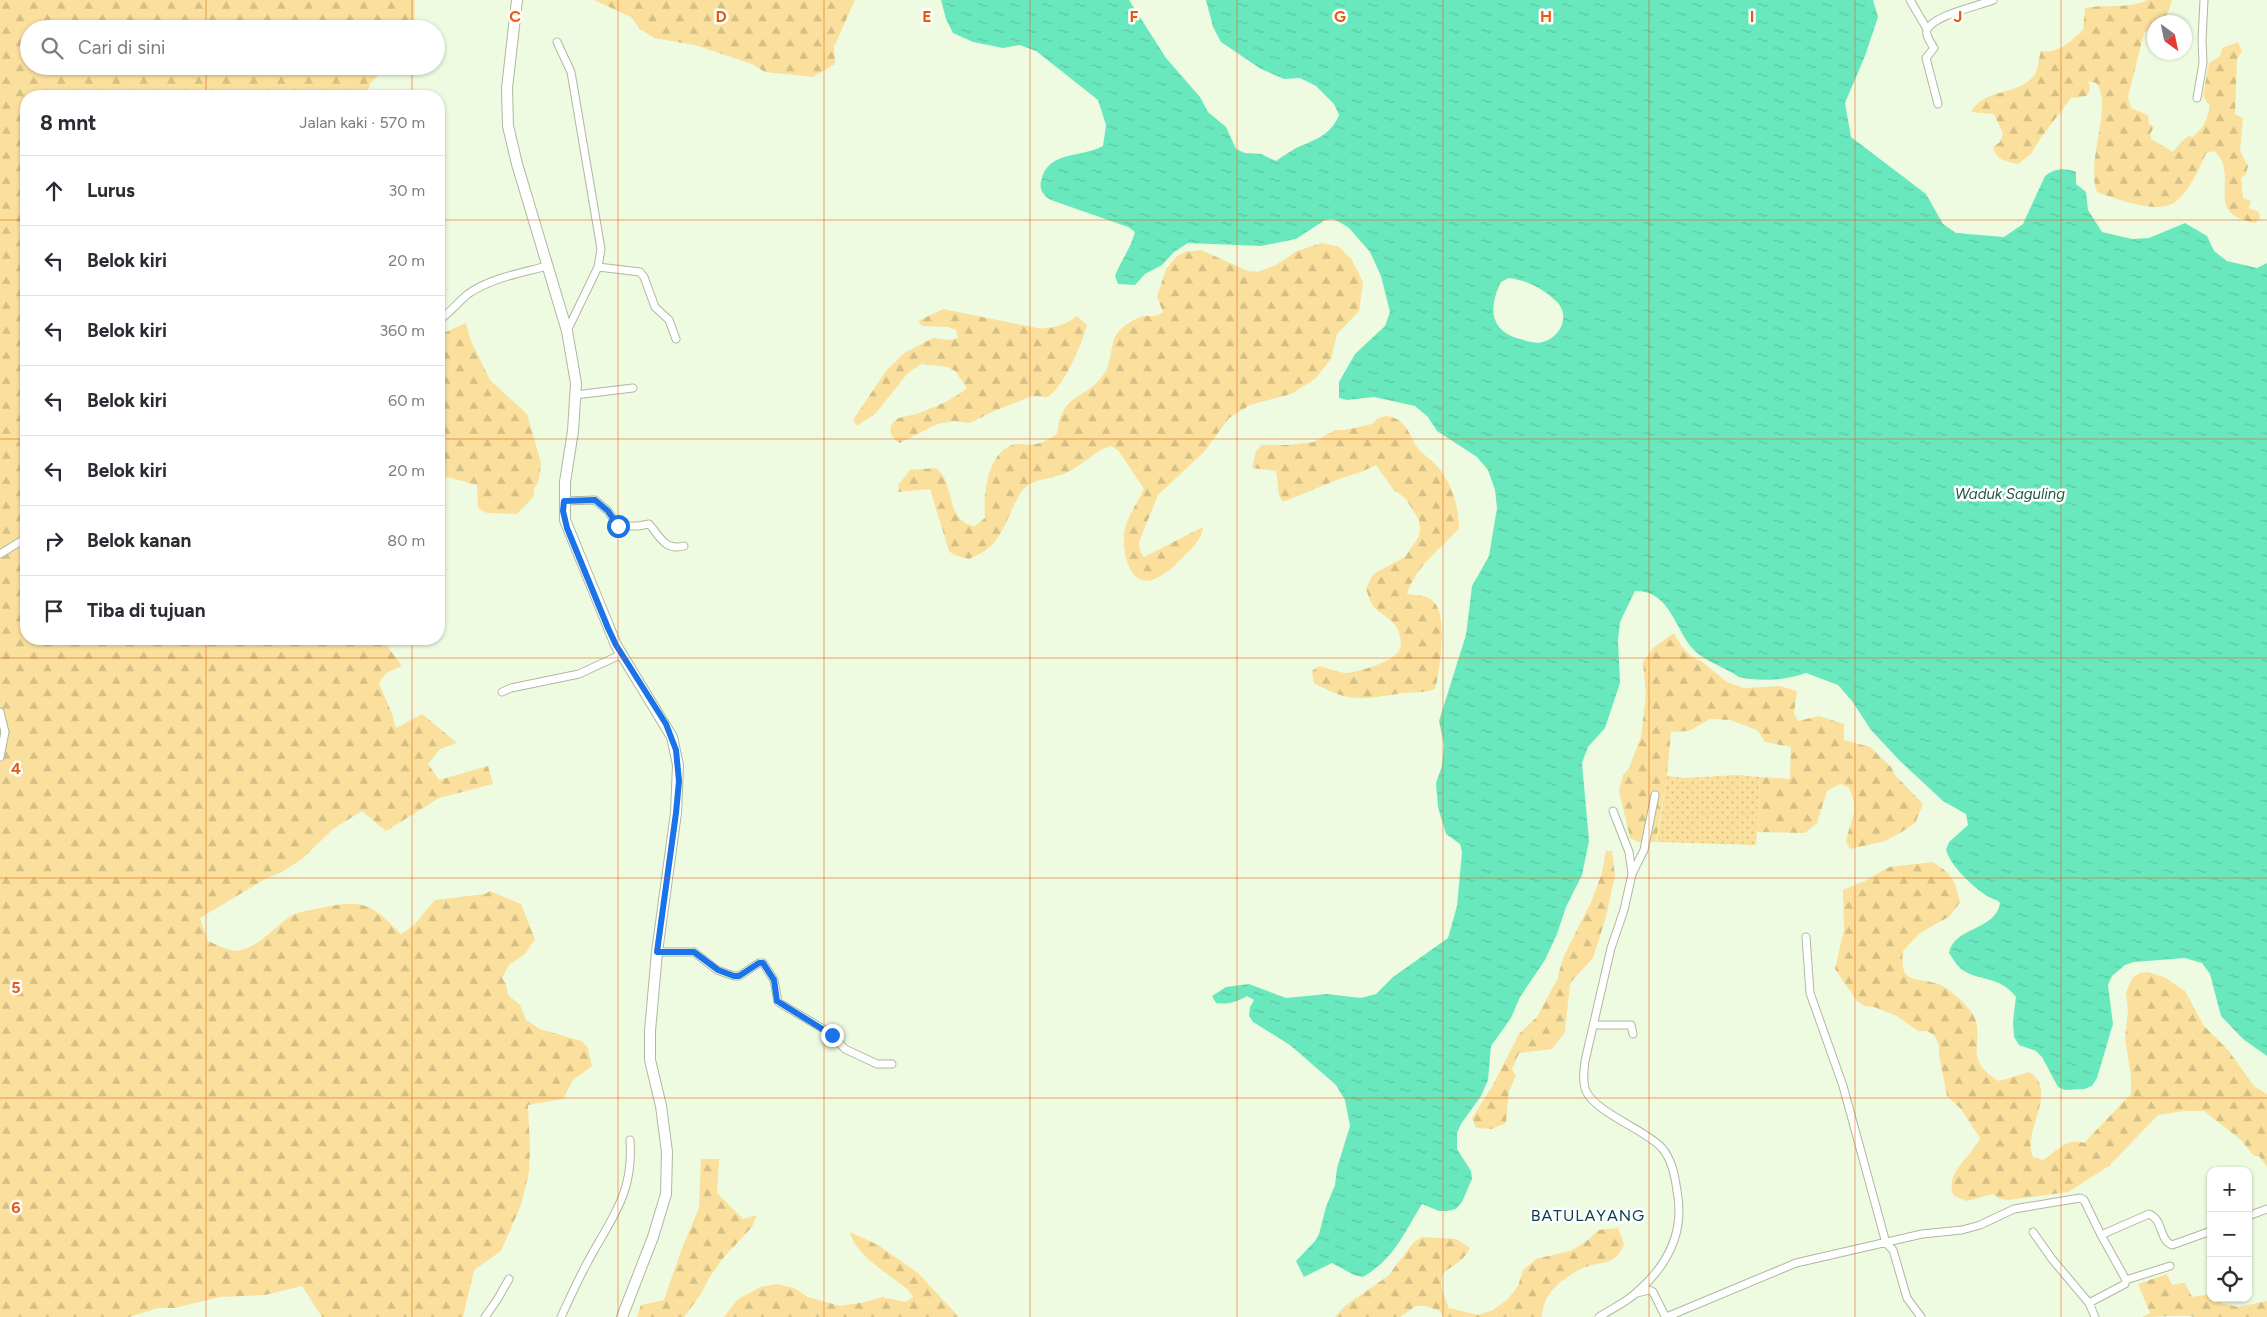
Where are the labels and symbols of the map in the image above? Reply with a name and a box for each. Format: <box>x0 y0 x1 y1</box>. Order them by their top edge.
text: C <box>509 7 521 26</box>
text: D <box>715 7 727 26</box>
text: E <box>922 7 932 26</box>
text: F <box>1130 7 1139 26</box>
text: G <box>1334 7 1346 26</box>
text: H <box>1540 7 1552 26</box>
text: I <box>1750 7 1754 26</box>
text: J <box>1954 7 1962 26</box>
north arrow <box>2147 15 2192 60</box>
water label: Waduk Saguling <box>1955 485 2065 503</box>
route start <box>607 515 630 538</box>
text: 4 <box>11 759 21 778</box>
text: 5 <box>11 978 21 997</box>
route end <box>821 1024 844 1047</box>
text: 6 <box>11 1198 21 1217</box>
district label: BATULAYANG <box>1531 1206 1645 1225</box>

